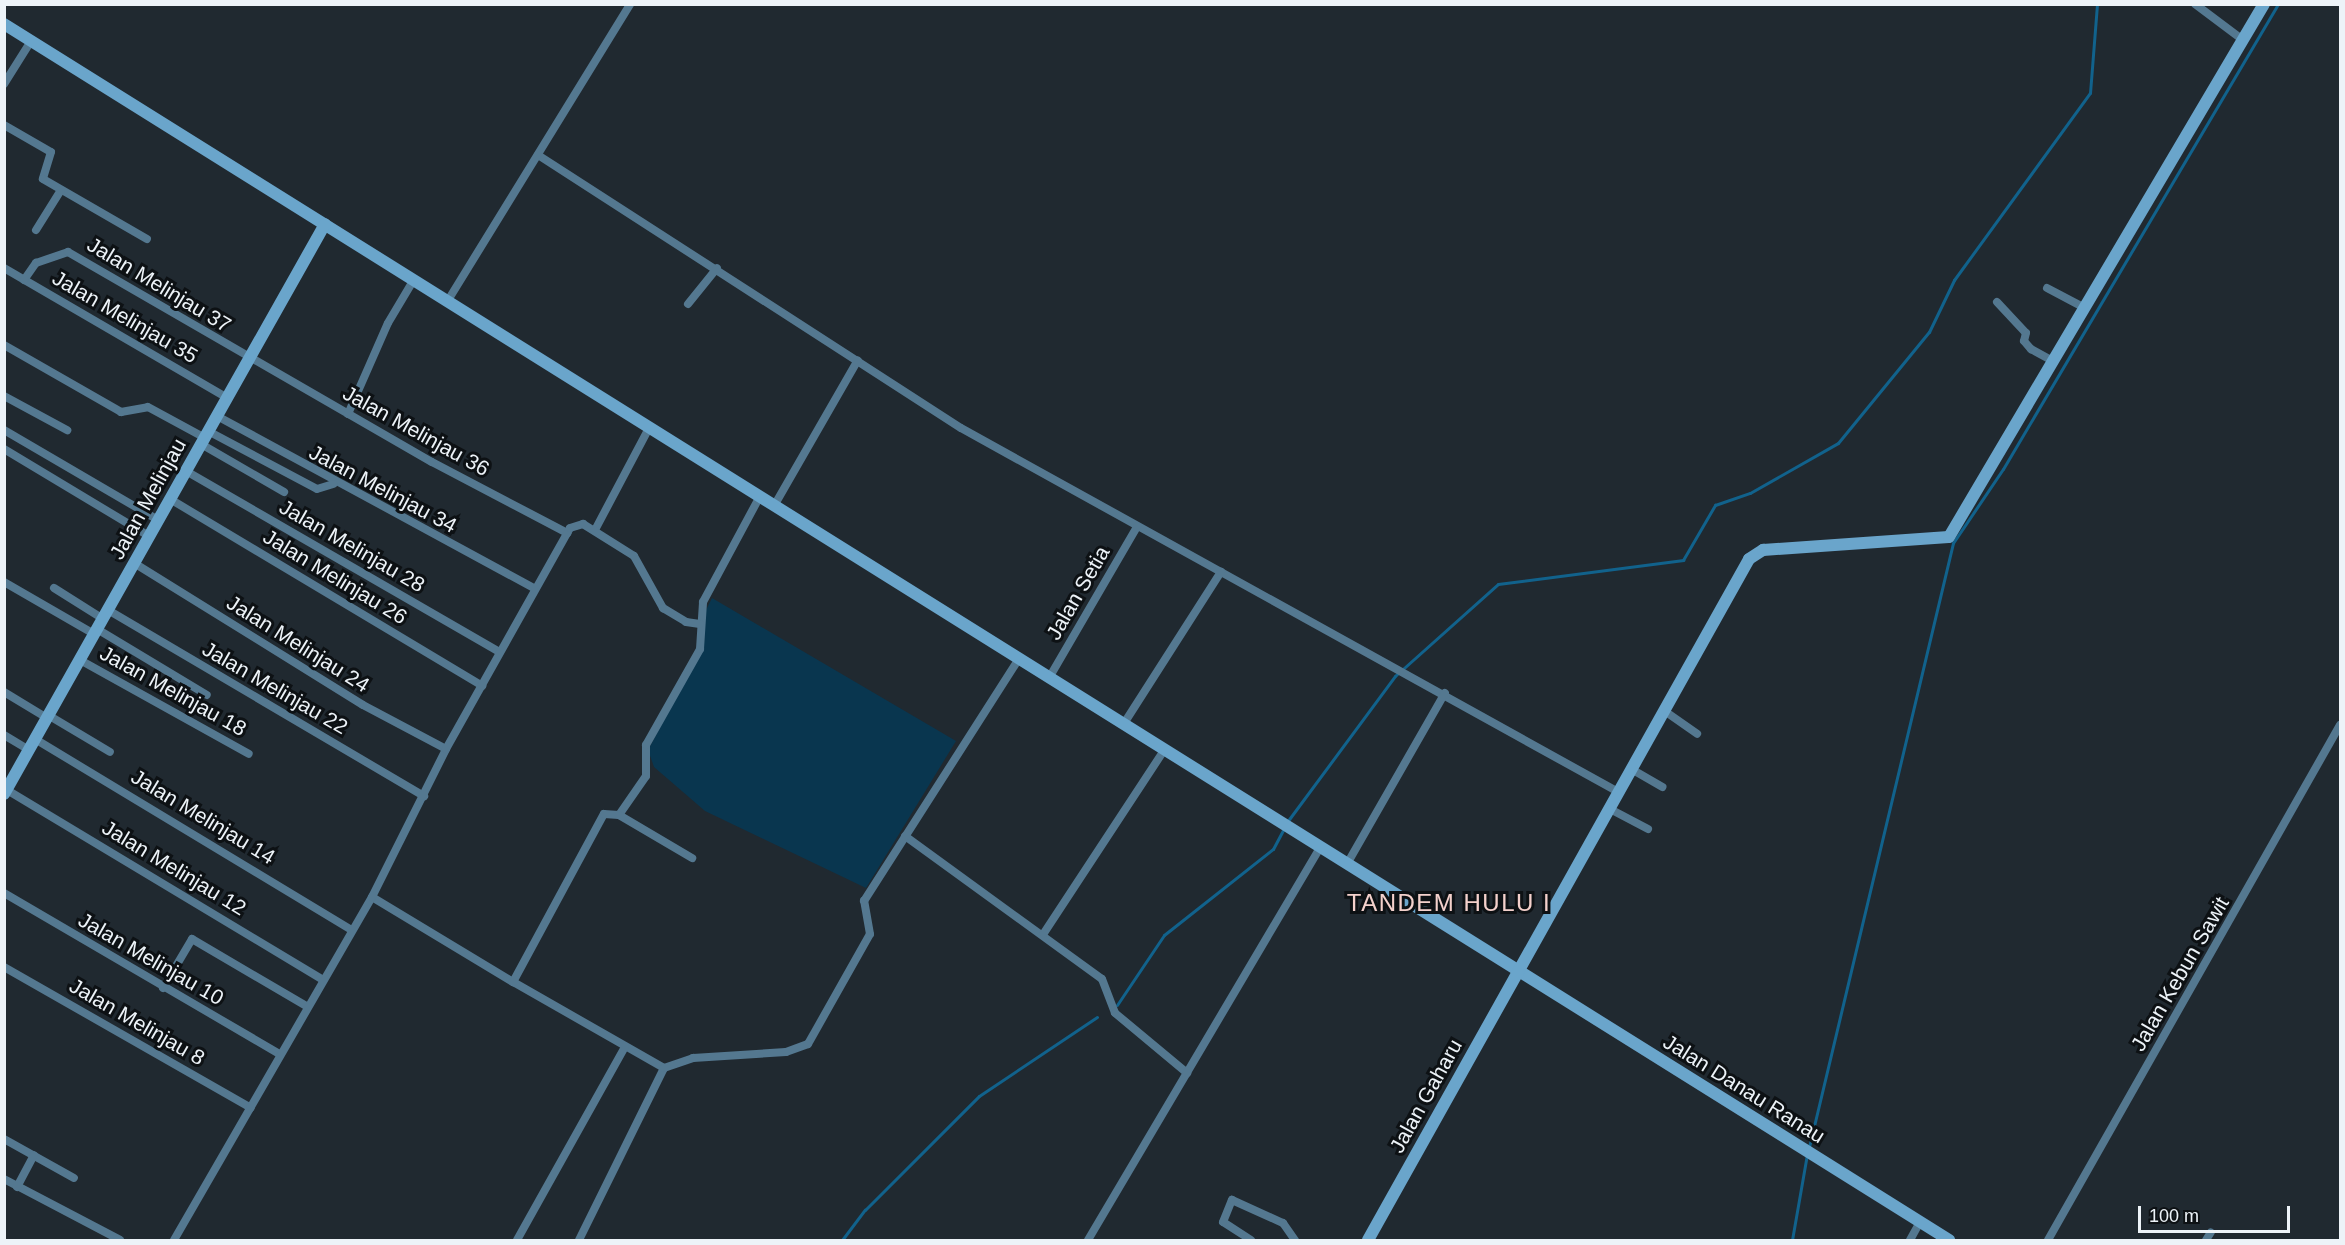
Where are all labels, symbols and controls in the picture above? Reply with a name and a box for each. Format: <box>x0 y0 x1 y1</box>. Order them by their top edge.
street label: Jalan Melinjau 37 <box>82 232 236 338</box>
street label: Jalan Melinjau 35 <box>48 265 202 369</box>
street label: Jalan Melinjau 36 <box>338 380 494 482</box>
street label: Jalan Melinjau <box>104 434 192 564</box>
street label: Jalan Melinjau 34 <box>305 440 461 538</box>
street label: Jalan Melinjau 28 <box>275 494 429 598</box>
street label: Jalan Melinjau 26 <box>258 524 412 630</box>
street label: Jalan Setia <box>1041 542 1115 644</box>
street label: Jalan Melinjau 24 <box>222 590 374 698</box>
street label: Jalan Melinjau 22 <box>198 636 352 740</box>
street label: Jalan Melinjau 18 <box>95 640 251 742</box>
street label: Jalan Melinjau 14 <box>126 764 280 870</box>
street label: Jalan Melinjau 12 <box>97 815 251 921</box>
district label: TANDEM HULU I <box>1347 889 1551 917</box>
street label: Jalan Kebun Sawit <box>2126 892 2234 1056</box>
street label: Jalan Melinjau 10 <box>74 907 228 1011</box>
street label: Jalan Melinjau 8 <box>65 973 209 1071</box>
street label: Jalan Danau Ranau <box>1659 1029 1829 1149</box>
street label: Jalan Gaharu <box>1384 1035 1468 1157</box>
scale bar <box>2141 1194 2292 1232</box>
text: 100 m <box>2149 1206 2199 1226</box>

